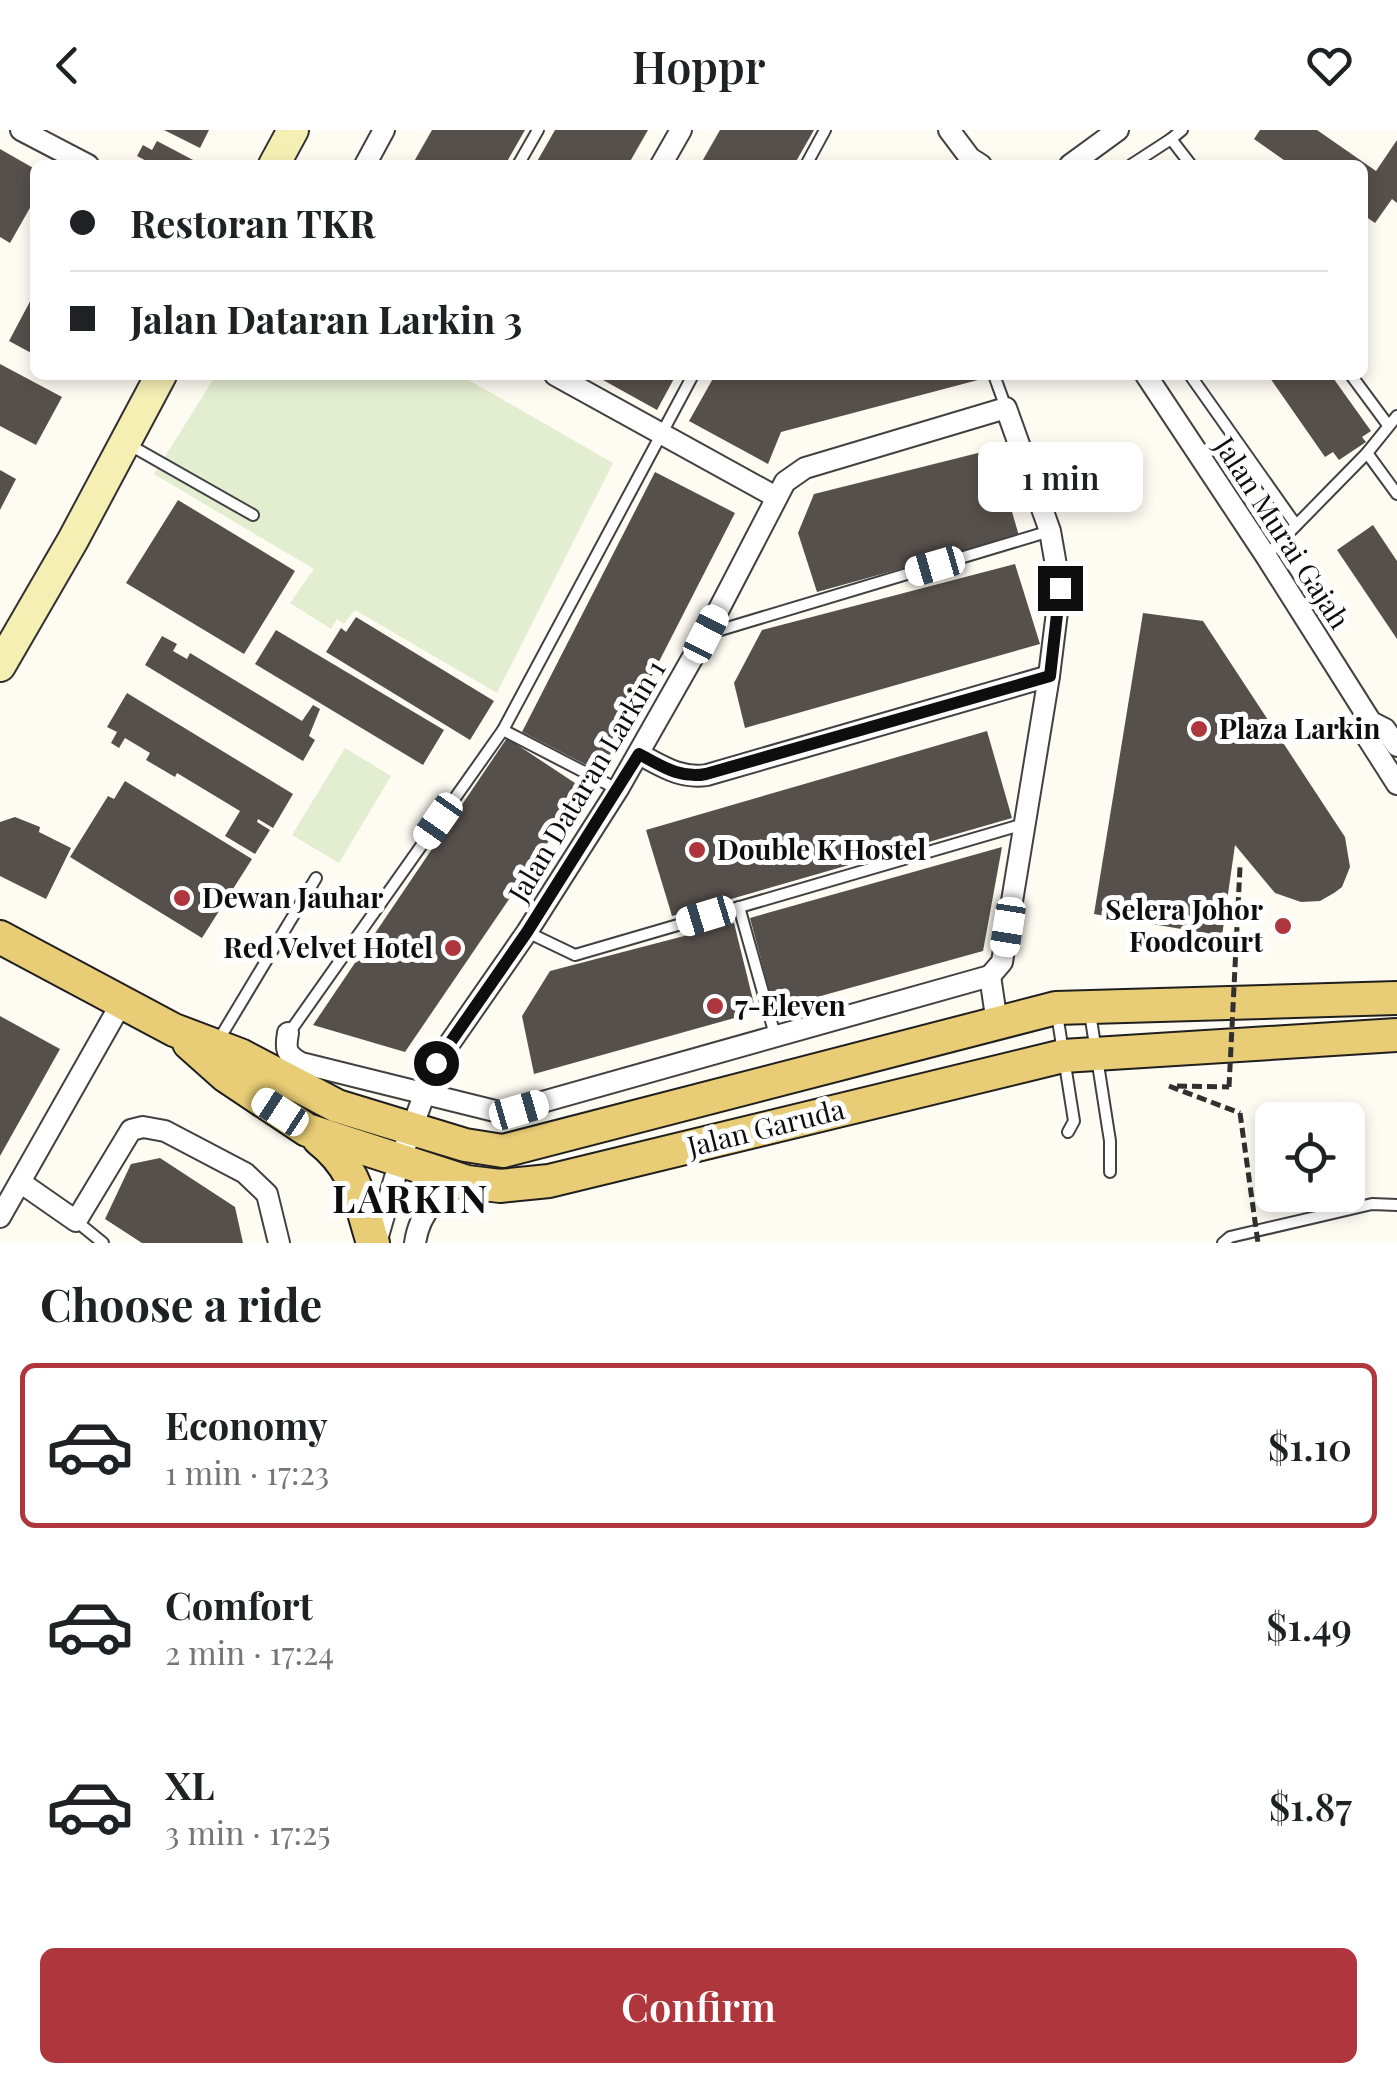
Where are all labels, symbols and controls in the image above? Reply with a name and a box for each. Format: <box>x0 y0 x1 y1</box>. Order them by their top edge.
text: Hoppr <box>632 35 765 95</box>
icon: back <box>40 38 95 93</box>
icon: heart <box>1302 38 1357 93</box>
text: Restoran TKR <box>130 197 375 248</box>
text: Jalan Dataran Larkin 3 <box>130 293 522 344</box>
street label: Jalan Murai Gajah <box>1207 428 1359 636</box>
callout: 1 min <box>978 443 1142 513</box>
text: 1 min <box>1022 455 1099 498</box>
car <box>902 543 968 589</box>
route end <box>1038 566 1083 611</box>
car <box>679 600 733 668</box>
street label: Jalan Dataran Larkin 1 <box>498 652 673 909</box>
place label: Plaza Larkin <box>1219 709 1380 746</box>
marker: Plaza Larkin <box>1188 718 1210 740</box>
car <box>409 788 467 854</box>
place label: Double K Hostel <box>717 830 926 867</box>
marker: Double K Hostel <box>686 839 708 861</box>
place label: Dewan Jauhar <box>202 878 383 915</box>
marker: Dewan Jauhar <box>171 887 193 909</box>
place label: Selera Johor Foodcourt <box>1105 890 1263 959</box>
car <box>673 893 739 939</box>
car <box>988 895 1028 959</box>
marker: Selera Johor Foodcourt <box>1272 915 1294 937</box>
place label: Red Velvet Hotel <box>223 928 433 965</box>
marker: Red Velvet Hotel <box>442 937 464 959</box>
place label: 7-Eleven <box>735 986 846 1023</box>
marker: 7-Eleven <box>704 995 726 1017</box>
route start <box>414 1041 459 1086</box>
car <box>247 1083 313 1141</box>
car <box>486 1087 552 1133</box>
street label: Jalan Garuda <box>682 1089 848 1164</box>
map controls <box>1255 1102 1365 1212</box>
button: locate <box>1255 1102 1365 1212</box>
district label: LARKIN <box>332 1172 490 1223</box>
text: Choose a ride <box>40 1273 322 1333</box>
text: Economy <box>165 1399 328 1450</box>
icon: car <box>45 1401 135 1491</box>
text: $1.10 <box>1268 1420 1352 1471</box>
text: 1 min · 17:23 <box>165 1450 329 1493</box>
text: Comfort <box>165 1579 313 1630</box>
icon: car <box>45 1581 135 1671</box>
text: $1.49 <box>1266 1600 1352 1651</box>
text: 2 min · 17:24 <box>165 1630 334 1673</box>
text: XL <box>165 1759 214 1810</box>
icon: car <box>45 1761 135 1851</box>
text: $1.87 <box>1269 1780 1352 1831</box>
text: 3 min · 17:25 <box>165 1810 331 1853</box>
button: Confirm <box>40 1948 1357 2063</box>

